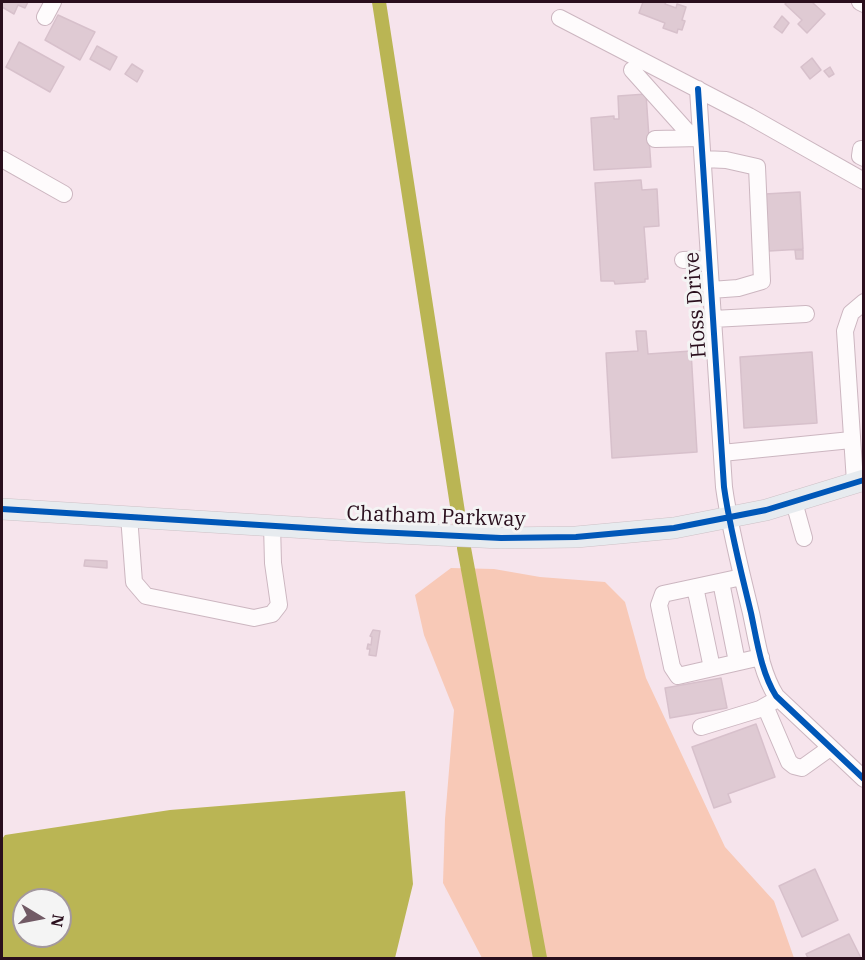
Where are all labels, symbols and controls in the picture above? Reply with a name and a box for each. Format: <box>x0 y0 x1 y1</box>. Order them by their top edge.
street label: Hoss Drive <box>680 251 712 359</box>
street label: Chatham Parkway <box>346 501 526 533</box>
north arrow <box>12 888 72 948</box>
text: N <box>47 913 69 929</box>

